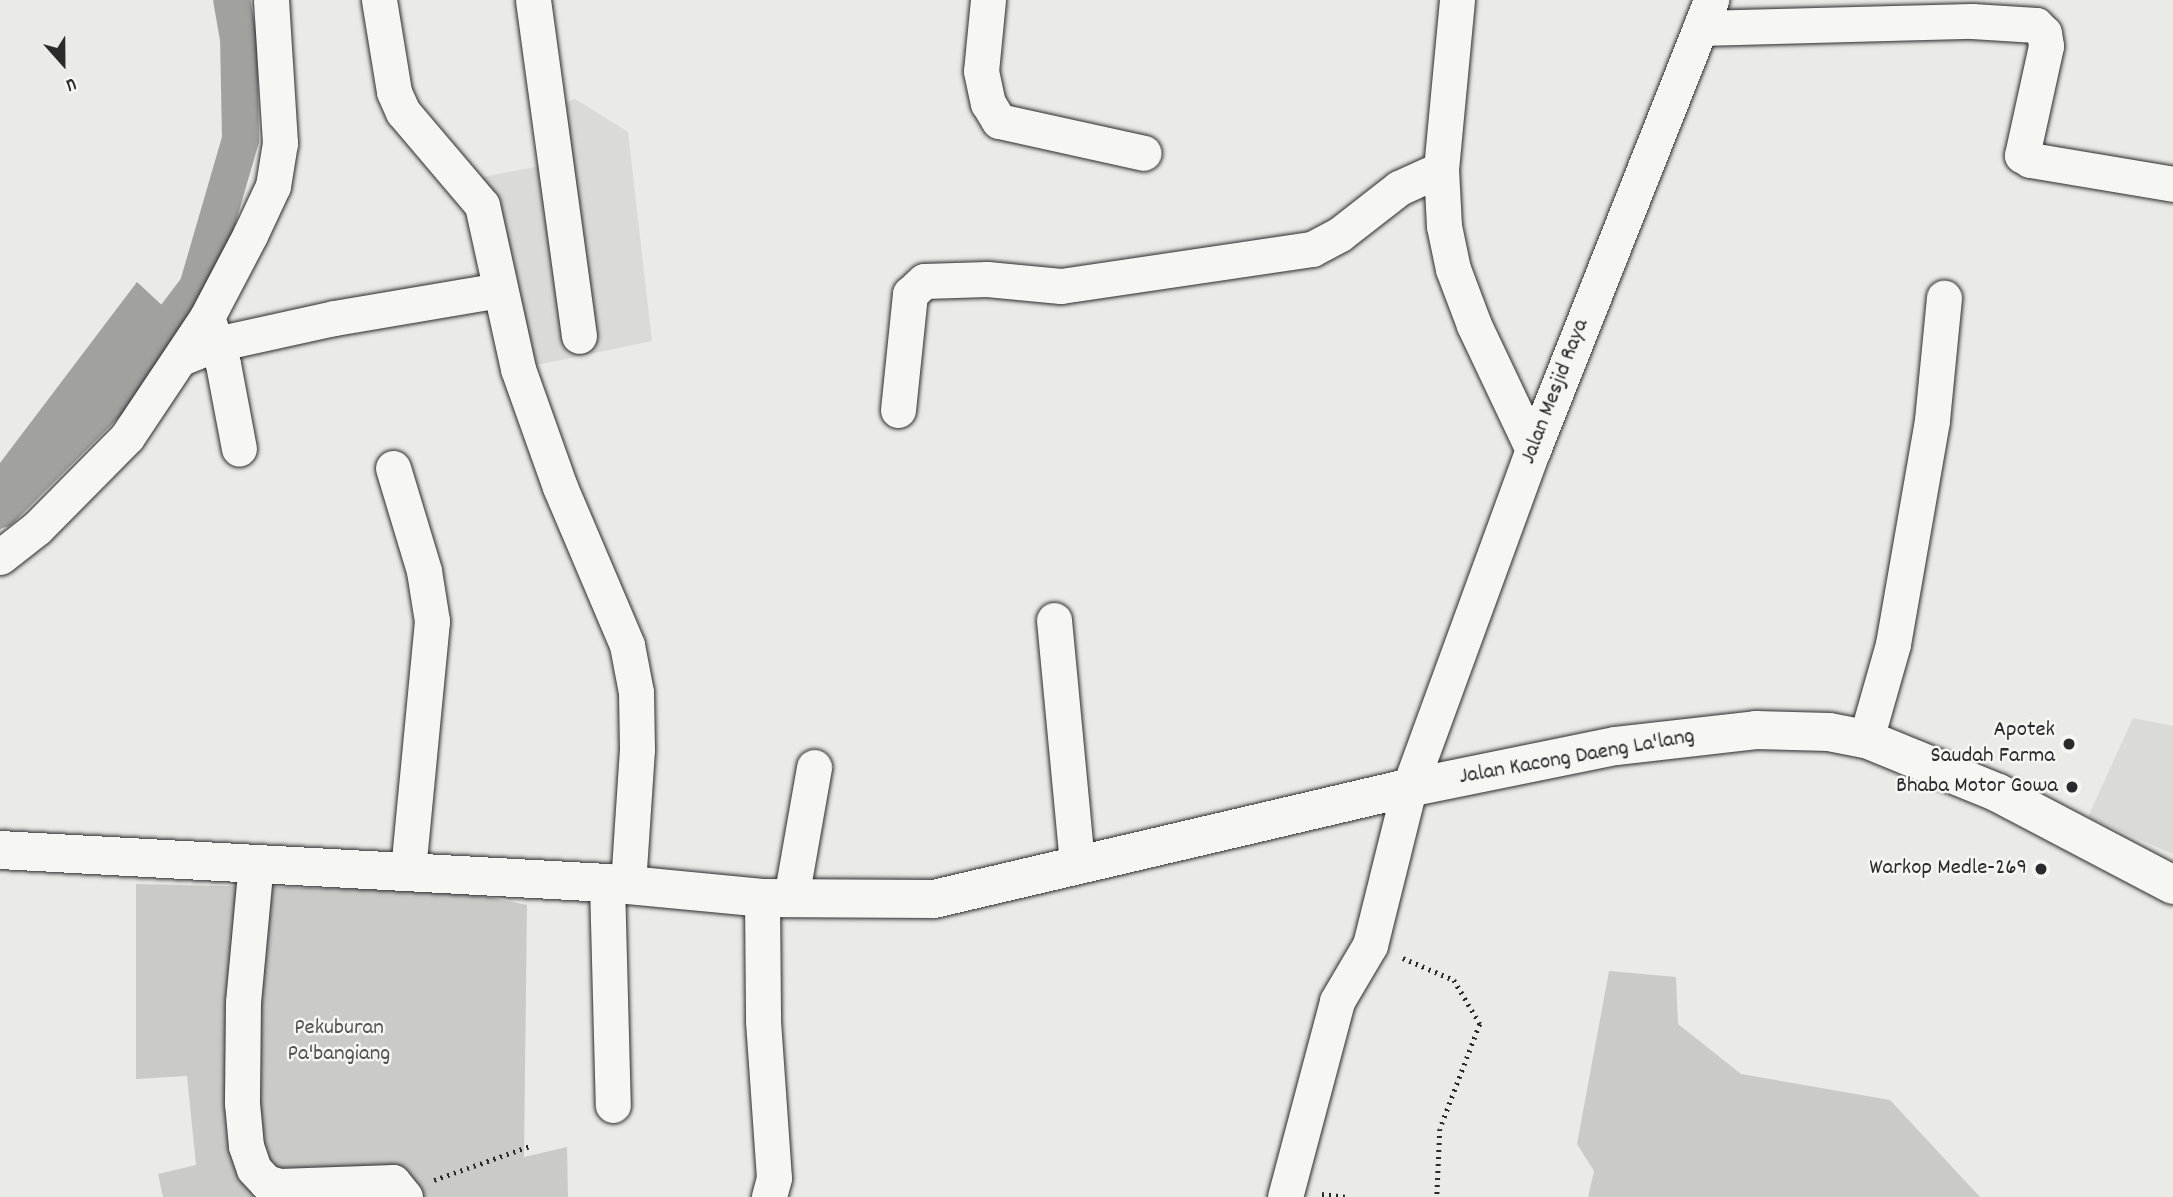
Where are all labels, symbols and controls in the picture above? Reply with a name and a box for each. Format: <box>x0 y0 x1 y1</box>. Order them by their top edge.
north arrow <box>28 28 98 98</box>
text: U <box>62 69 80 97</box>
street label: Jalan Mesjid Raya <box>1516 316 1596 468</box>
place label: Apotek Saudah Farma <box>1931 717 2055 771</box>
street label: Jalan Kacong Daeng La'lang <box>1457 724 1697 792</box>
marker: Apotek Saudah Farma <box>2061 736 2077 752</box>
place label: Bhaba Motor Gowa <box>1896 773 2058 801</box>
marker: Bhaba Motor Gowa <box>2064 779 2080 795</box>
place label: Warkop Medle-269 <box>1869 855 2027 883</box>
marker: Warkop Medle-269 <box>2033 861 2049 877</box>
park label: Pekuburan Pa'bangiang <box>288 1015 390 1069</box>

